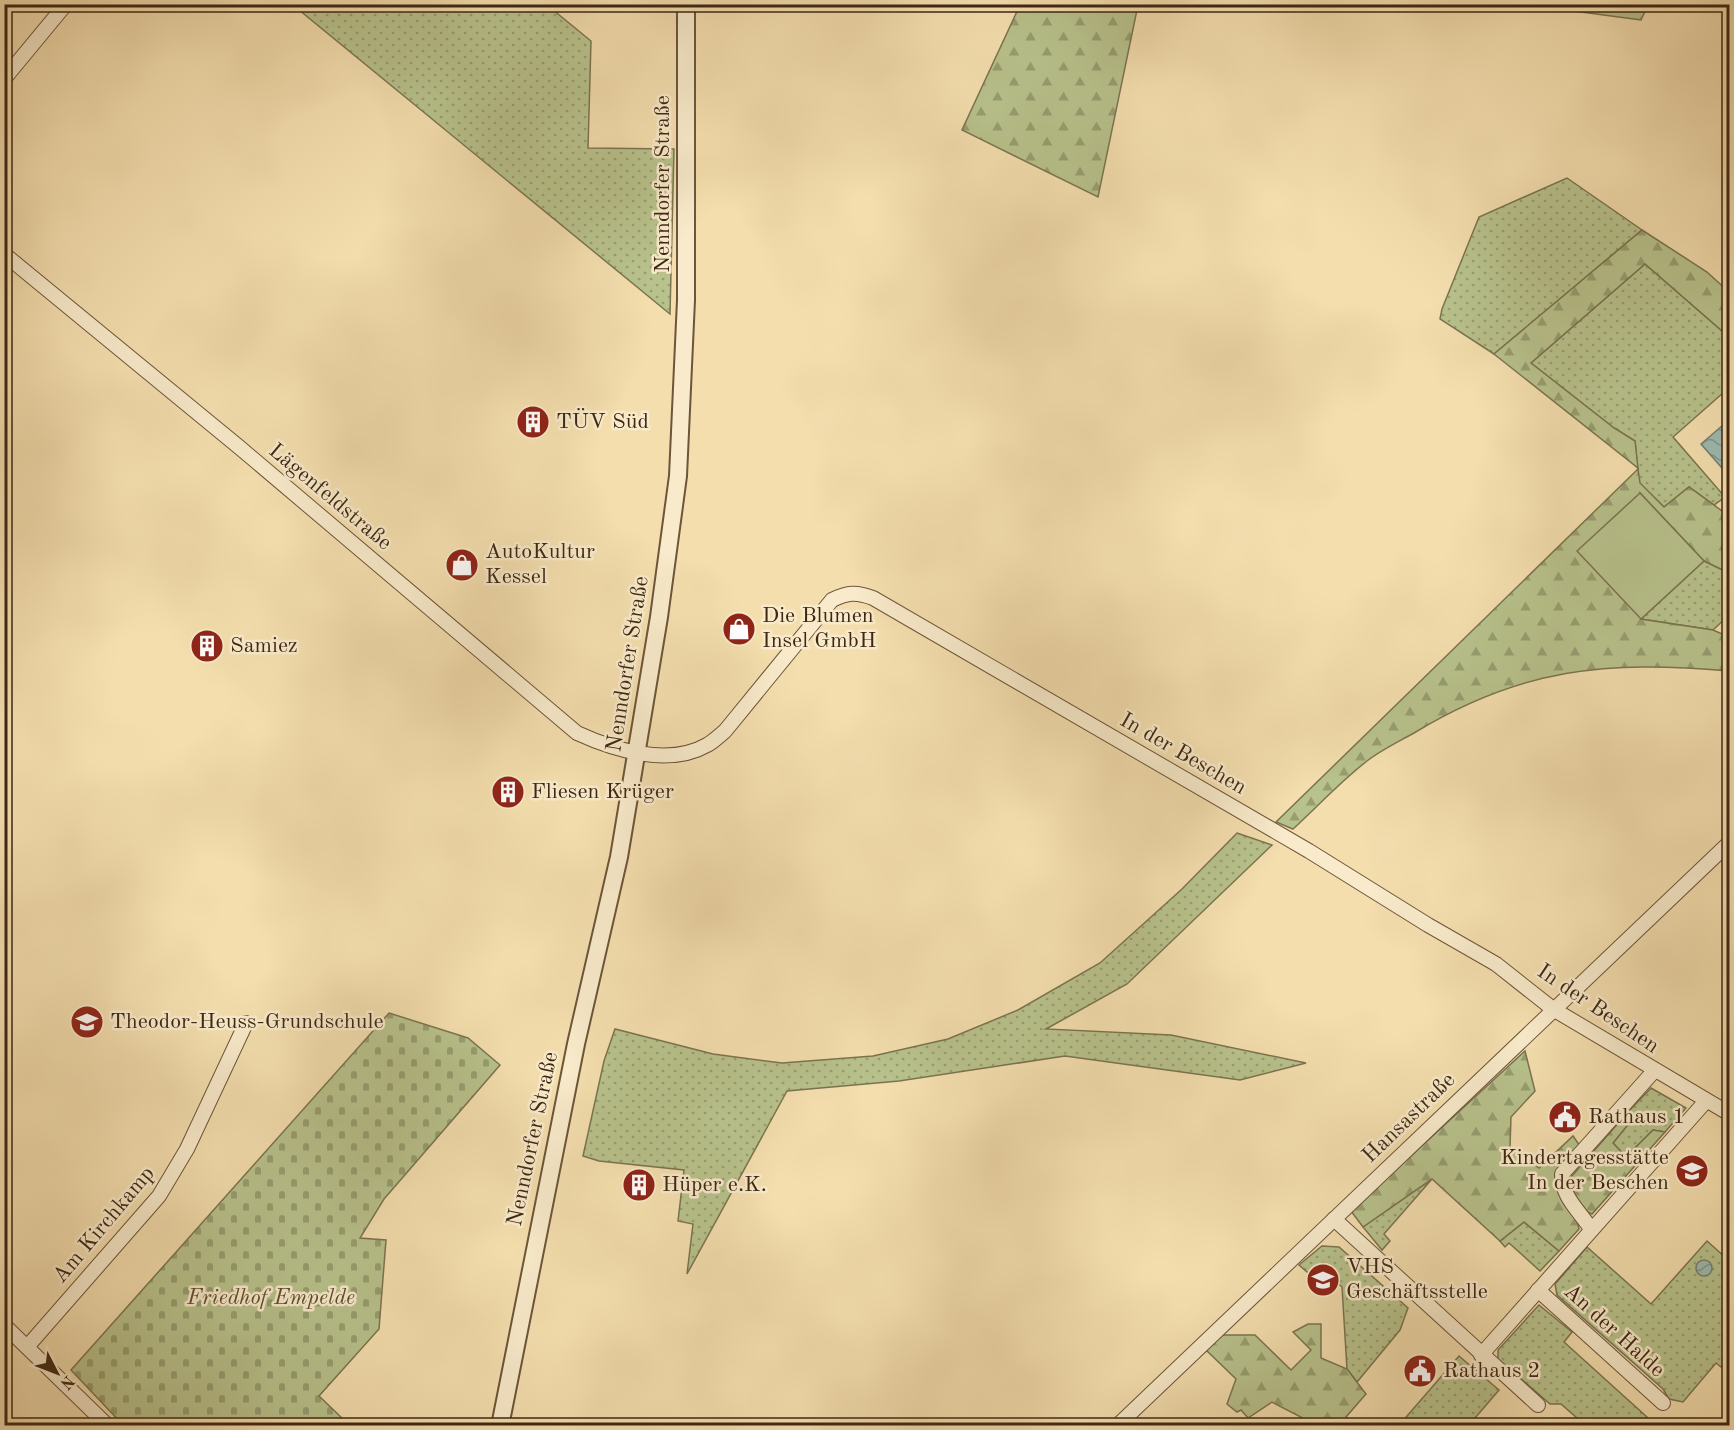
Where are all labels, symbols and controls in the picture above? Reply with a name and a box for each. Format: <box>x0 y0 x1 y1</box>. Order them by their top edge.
street label: Nenndorfer Straße <box>652 95 674 273</box>
building icon: TÜV Süd <box>515 404 551 440</box>
place label: TÜV Süd <box>556 408 649 433</box>
street label: Lägenfeldstraße <box>264 439 396 555</box>
place label: AutoKultur Kessel <box>485 541 595 588</box>
shop icon: AutoKultur Kessel <box>444 547 480 583</box>
street label: Nenndorfer Straße <box>603 575 653 753</box>
place label: Die Blumen Insel GmbH <box>762 605 876 652</box>
shop icon: Die Blumen Insel GmbH <box>721 611 757 647</box>
building icon: Samiez <box>189 628 225 664</box>
place label: Samiez <box>230 635 298 657</box>
street label: In der Beschen <box>1116 709 1250 799</box>
building icon: Fliesen Krüger <box>490 774 526 810</box>
place label: Fliesen Krüger <box>531 781 674 803</box>
street label: In der Beschen <box>1533 960 1663 1058</box>
school or university icon: Theodor-Heuss-Grundschule <box>69 1004 105 1040</box>
place label: Theodor-Heuss-Grundschule <box>110 1011 384 1033</box>
street label: Nenndorfer Straße <box>504 1050 562 1228</box>
street label: Hansastraße <box>1358 1069 1460 1167</box>
public building icon: Rathaus 1 <box>1547 1099 1583 1135</box>
place label: Rathaus 1 <box>1588 1106 1685 1128</box>
place label: Kindertagesstätte In der Beschen <box>1500 1147 1669 1194</box>
school or university icon: Kindertagesstätte In der Beschen <box>1674 1153 1710 1189</box>
street label: Am Kirchkamp <box>49 1162 159 1288</box>
building icon: Hüper e.K. <box>621 1167 657 1203</box>
place label: Hüper e.K. <box>662 1174 767 1196</box>
place label: VHS Geschäftsstelle <box>1346 1256 1488 1303</box>
school or university icon: VHS Geschäftsstelle <box>1305 1262 1341 1298</box>
street label: An der Halde <box>1559 1280 1669 1382</box>
park label: Friedhof Empelde <box>186 1287 355 1309</box>
north arrow <box>27 1343 87 1403</box>
public building icon: Rathaus 2 <box>1402 1353 1438 1389</box>
place label: Rathaus 2 <box>1443 1360 1540 1382</box>
text: N <box>56 1372 77 1392</box>

